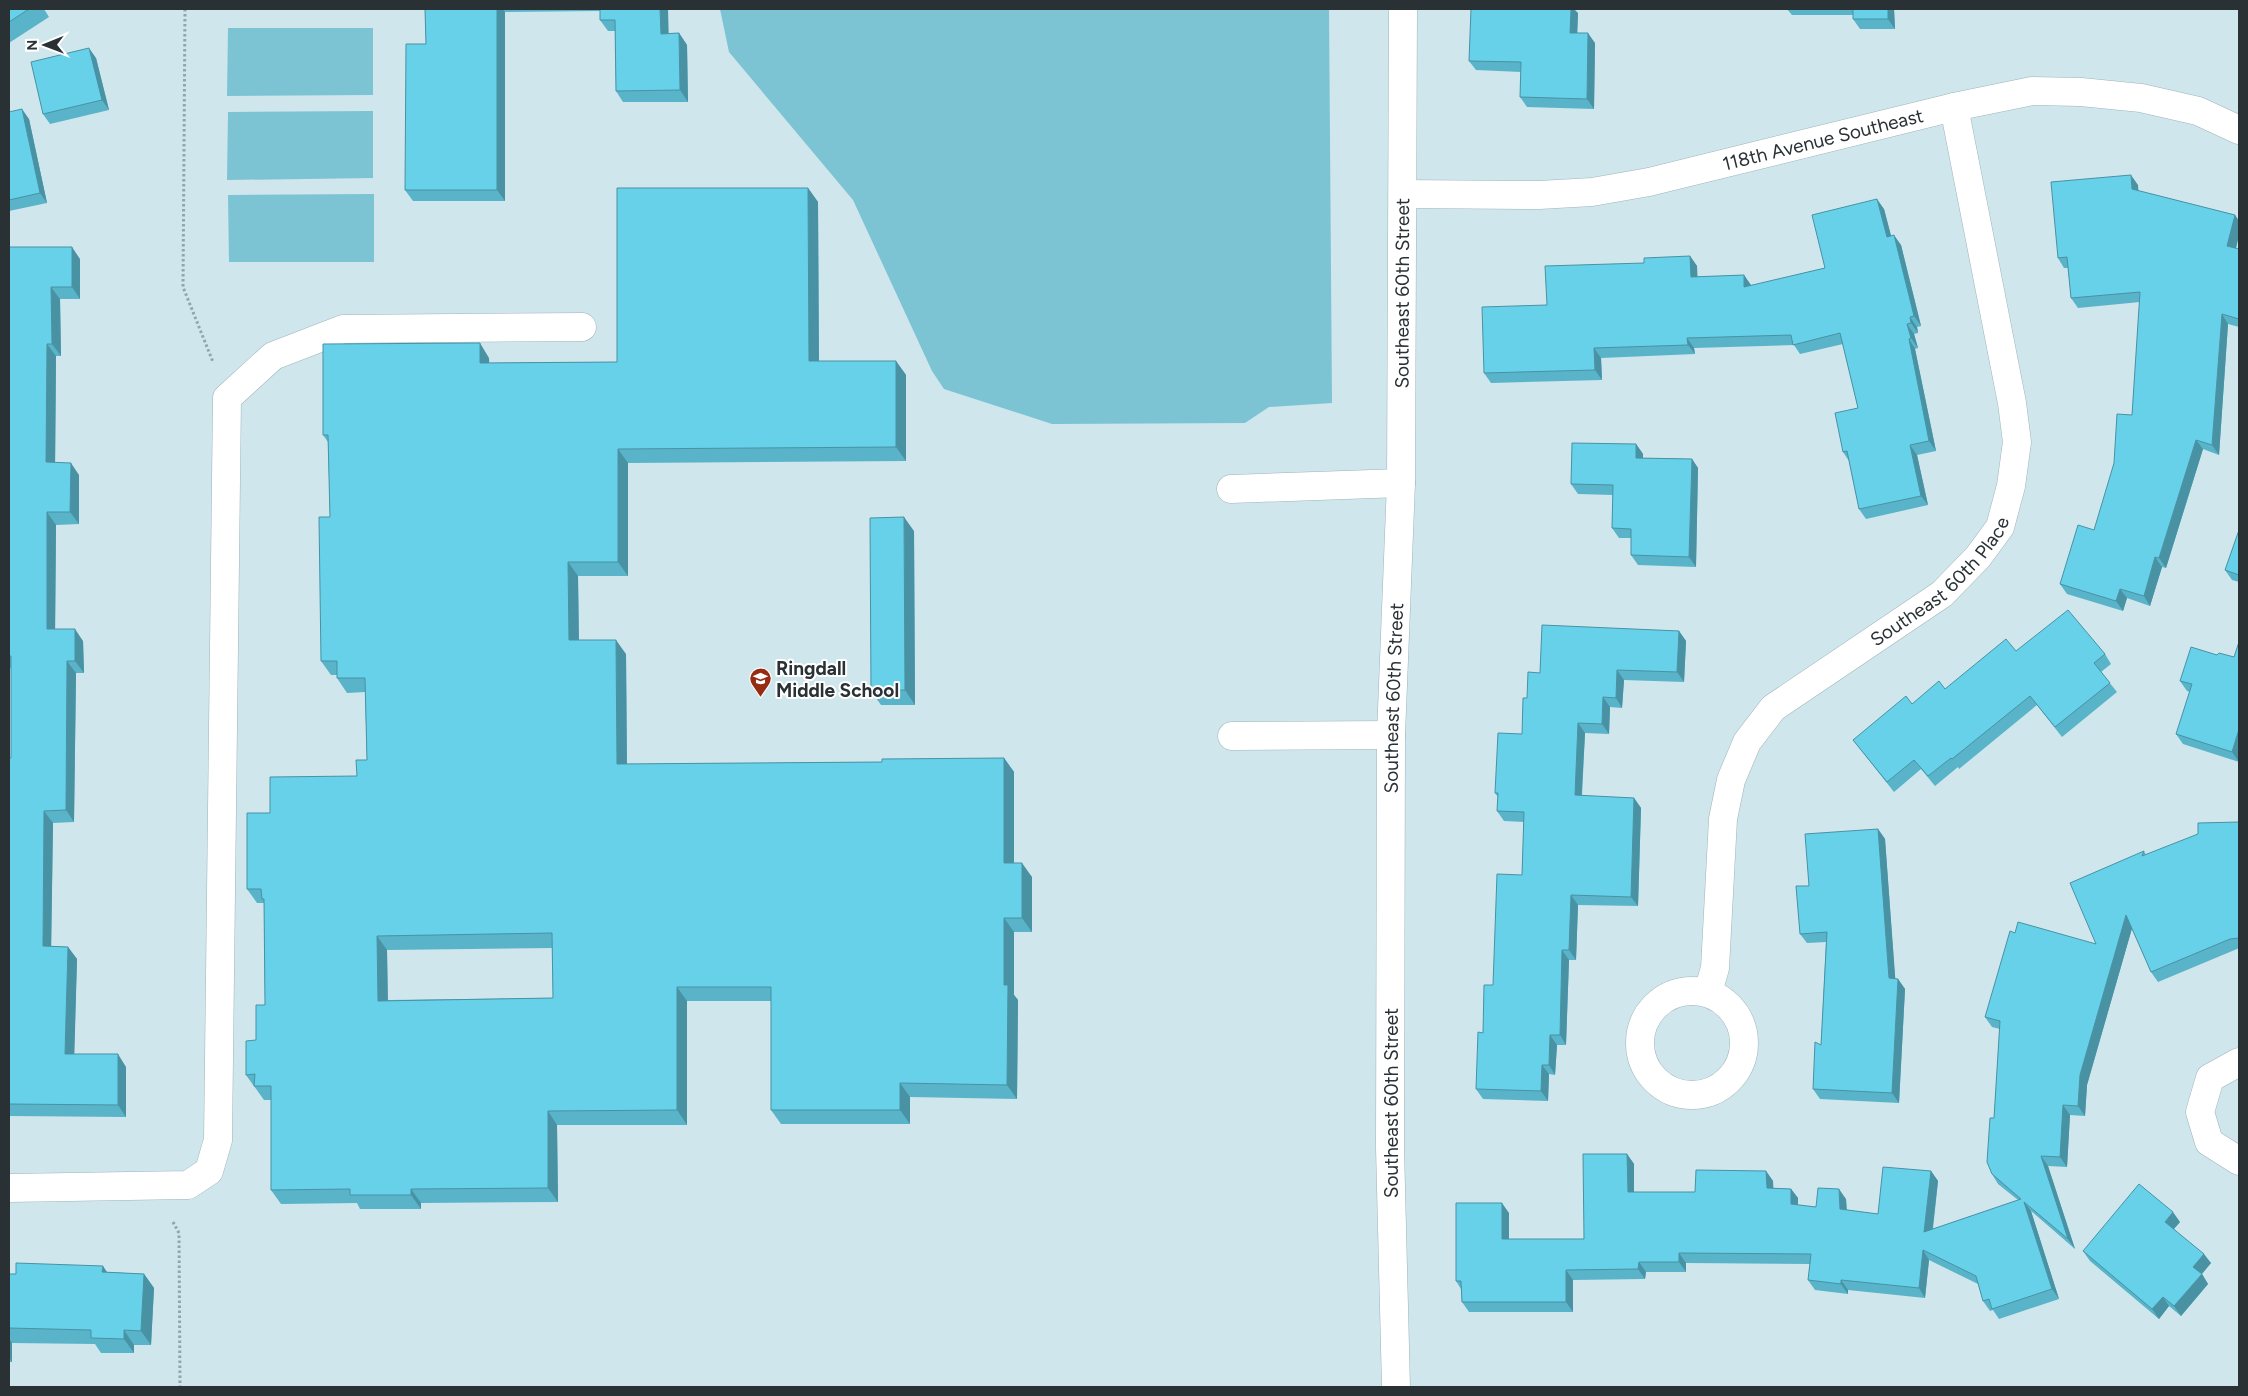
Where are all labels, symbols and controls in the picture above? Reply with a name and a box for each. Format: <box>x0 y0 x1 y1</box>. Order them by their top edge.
north arrow <box>20 20 70 70</box>
text: N <box>24 40 41 51</box>
street label: 118th Avenue Southeast <box>1720 103 1926 175</box>
street label: Southeast 60th Street <box>1390 198 1414 389</box>
street label: Southeast 60th Place <box>1866 515 2014 651</box>
street label: Southeast 60th Street <box>1379 602 1408 793</box>
place label: Ringdall Middle School <box>776 657 899 702</box>
school or university icon: Ringdall Middle School <box>748 667 772 698</box>
street label: Southeast 60th Street <box>1380 1008 1403 1198</box>

